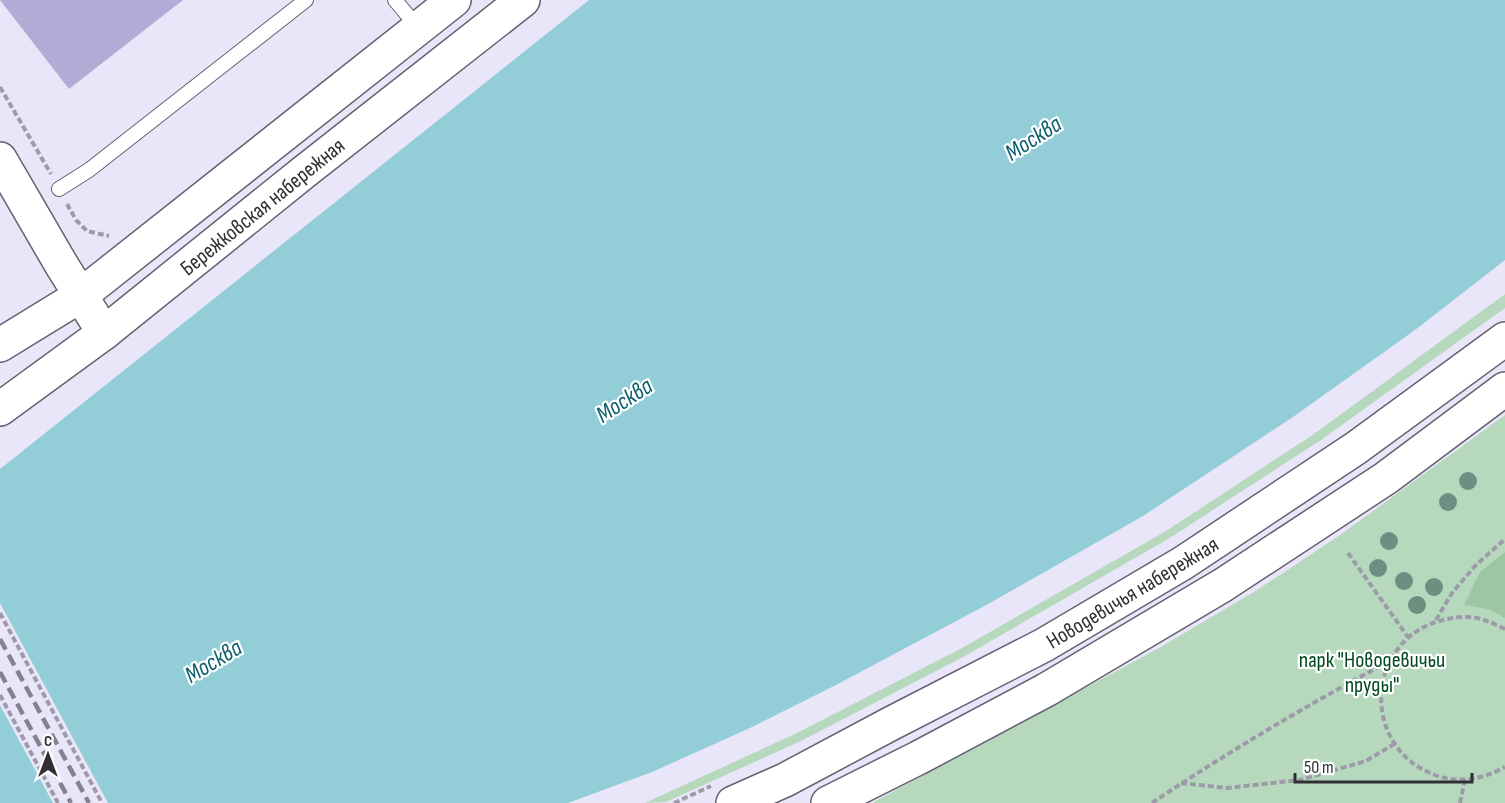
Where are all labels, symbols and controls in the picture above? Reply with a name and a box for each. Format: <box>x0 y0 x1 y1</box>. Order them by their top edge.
water label: Москва <box>1000 109 1067 167</box>
street label: Бережковская набережная <box>175 132 351 282</box>
water label: Москва <box>591 371 658 429</box>
street label: Новодевичья набережная <box>1042 531 1224 655</box>
water label: Москва <box>179 633 247 690</box>
park label: парк "Новодевичьи пруды" <box>1299 647 1445 699</box>
north arrow <box>18 725 78 785</box>
text: С <box>44 732 52 751</box>
scale bar <box>1295 746 1472 784</box>
text: 50 m <box>1304 757 1334 778</box>

